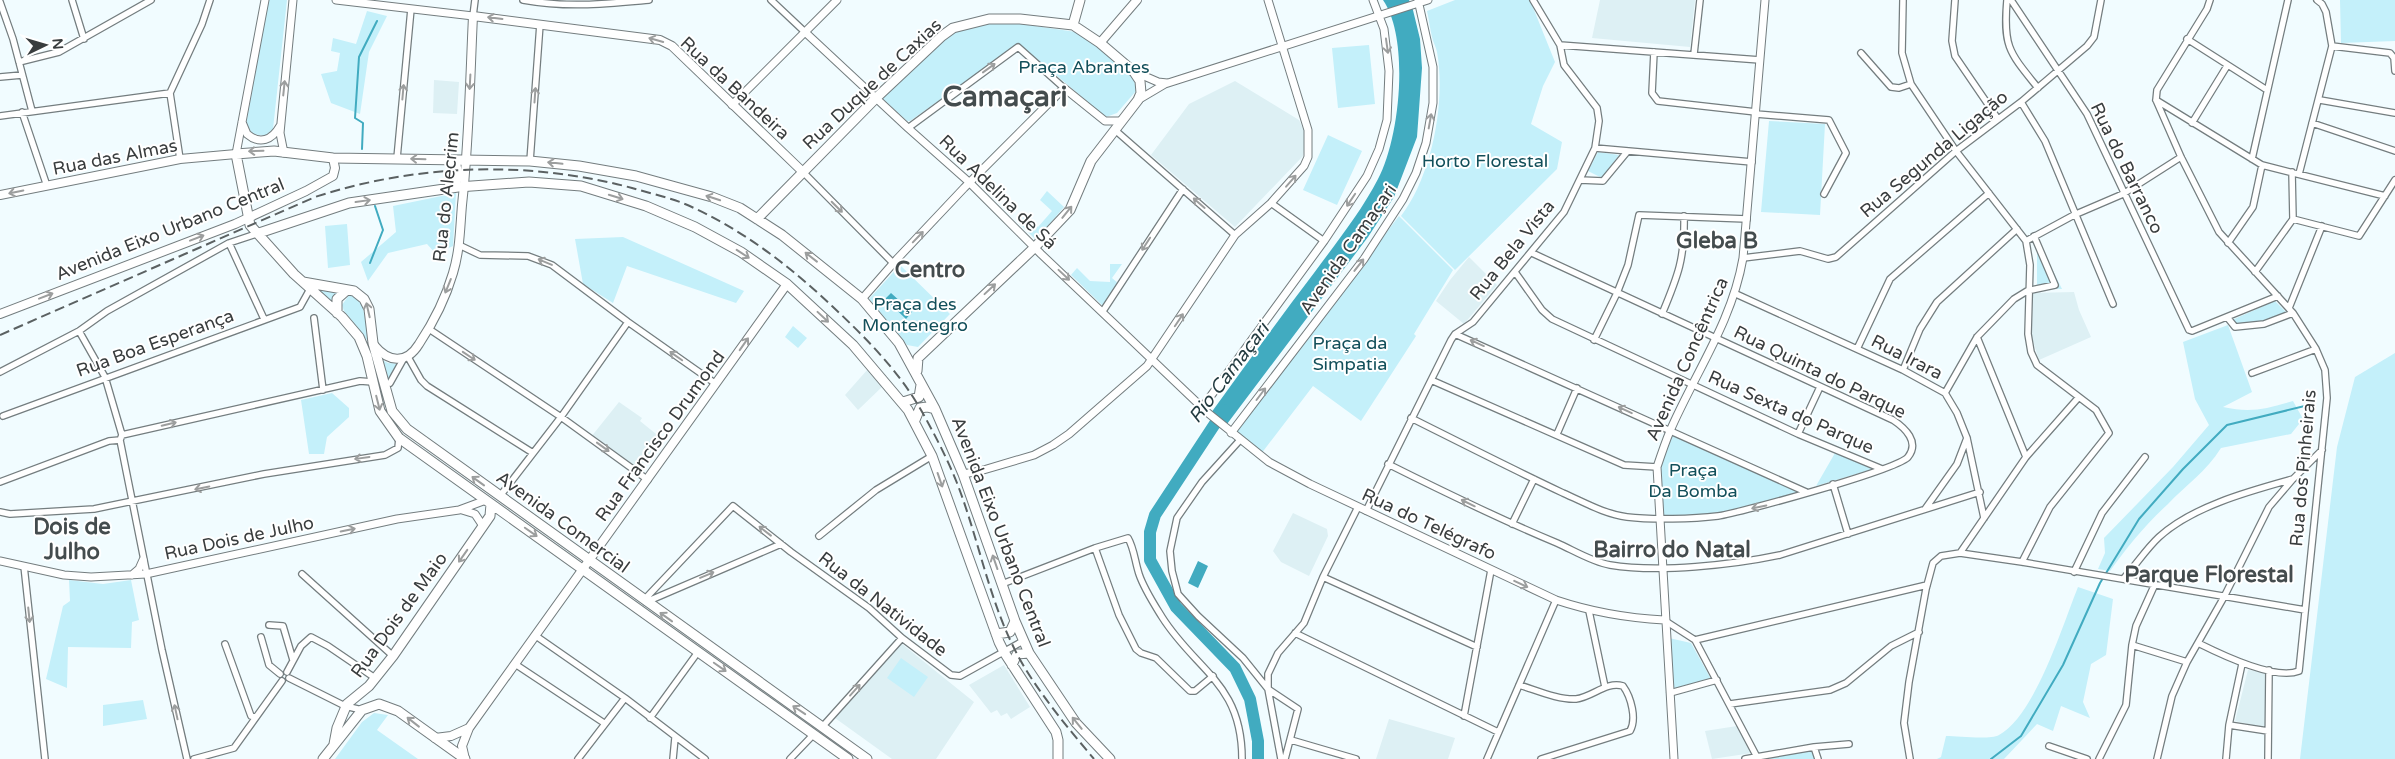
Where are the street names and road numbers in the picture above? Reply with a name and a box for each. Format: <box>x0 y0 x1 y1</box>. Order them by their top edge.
street label: Rua Duque de Caxias <box>798 14 946 154</box>
street label: Rua da Bandeira <box>676 32 794 144</box>
street label: Rua Segunda Ligação <box>1856 86 2012 222</box>
street label: Rua do Barranco <box>2086 99 2168 237</box>
street label: Rua Adelina de Sá <box>934 130 1062 254</box>
street label: Rua do Alecrim <box>428 131 464 263</box>
street label: Rua das Almas <box>51 134 179 180</box>
street label: Avenida Eixo Urbano Central <box>52 173 288 285</box>
street label: Avenida Camaçari <box>1295 179 1401 319</box>
street label: Rua Bela Vista <box>1465 195 1559 305</box>
street label: Avenida Concêntrica <box>1641 274 1733 444</box>
street label: Rua Boa Esperança <box>73 304 237 382</box>
street label: Rua Quinta do Parque <box>1730 321 1910 423</box>
street label: Rua Irara <box>1867 330 1947 384</box>
street label: Rua Francisco Drumond <box>591 346 729 526</box>
street label: Rua Sexta do Parque <box>1705 366 1877 458</box>
street label: Rua dos Pinheirais <box>2285 389 2321 547</box>
street label: Avenida Eixo Urbano Central <box>947 414 1055 650</box>
street label: Avenida Comercial <box>492 466 634 578</box>
street label: Rua do Telégrafo <box>1358 483 1500 565</box>
street label: Rua Dois de Julho <box>162 511 316 565</box>
street label: Rua da Natividade <box>814 547 952 661</box>
street label: Rua Dois de Maio <box>346 548 452 682</box>

